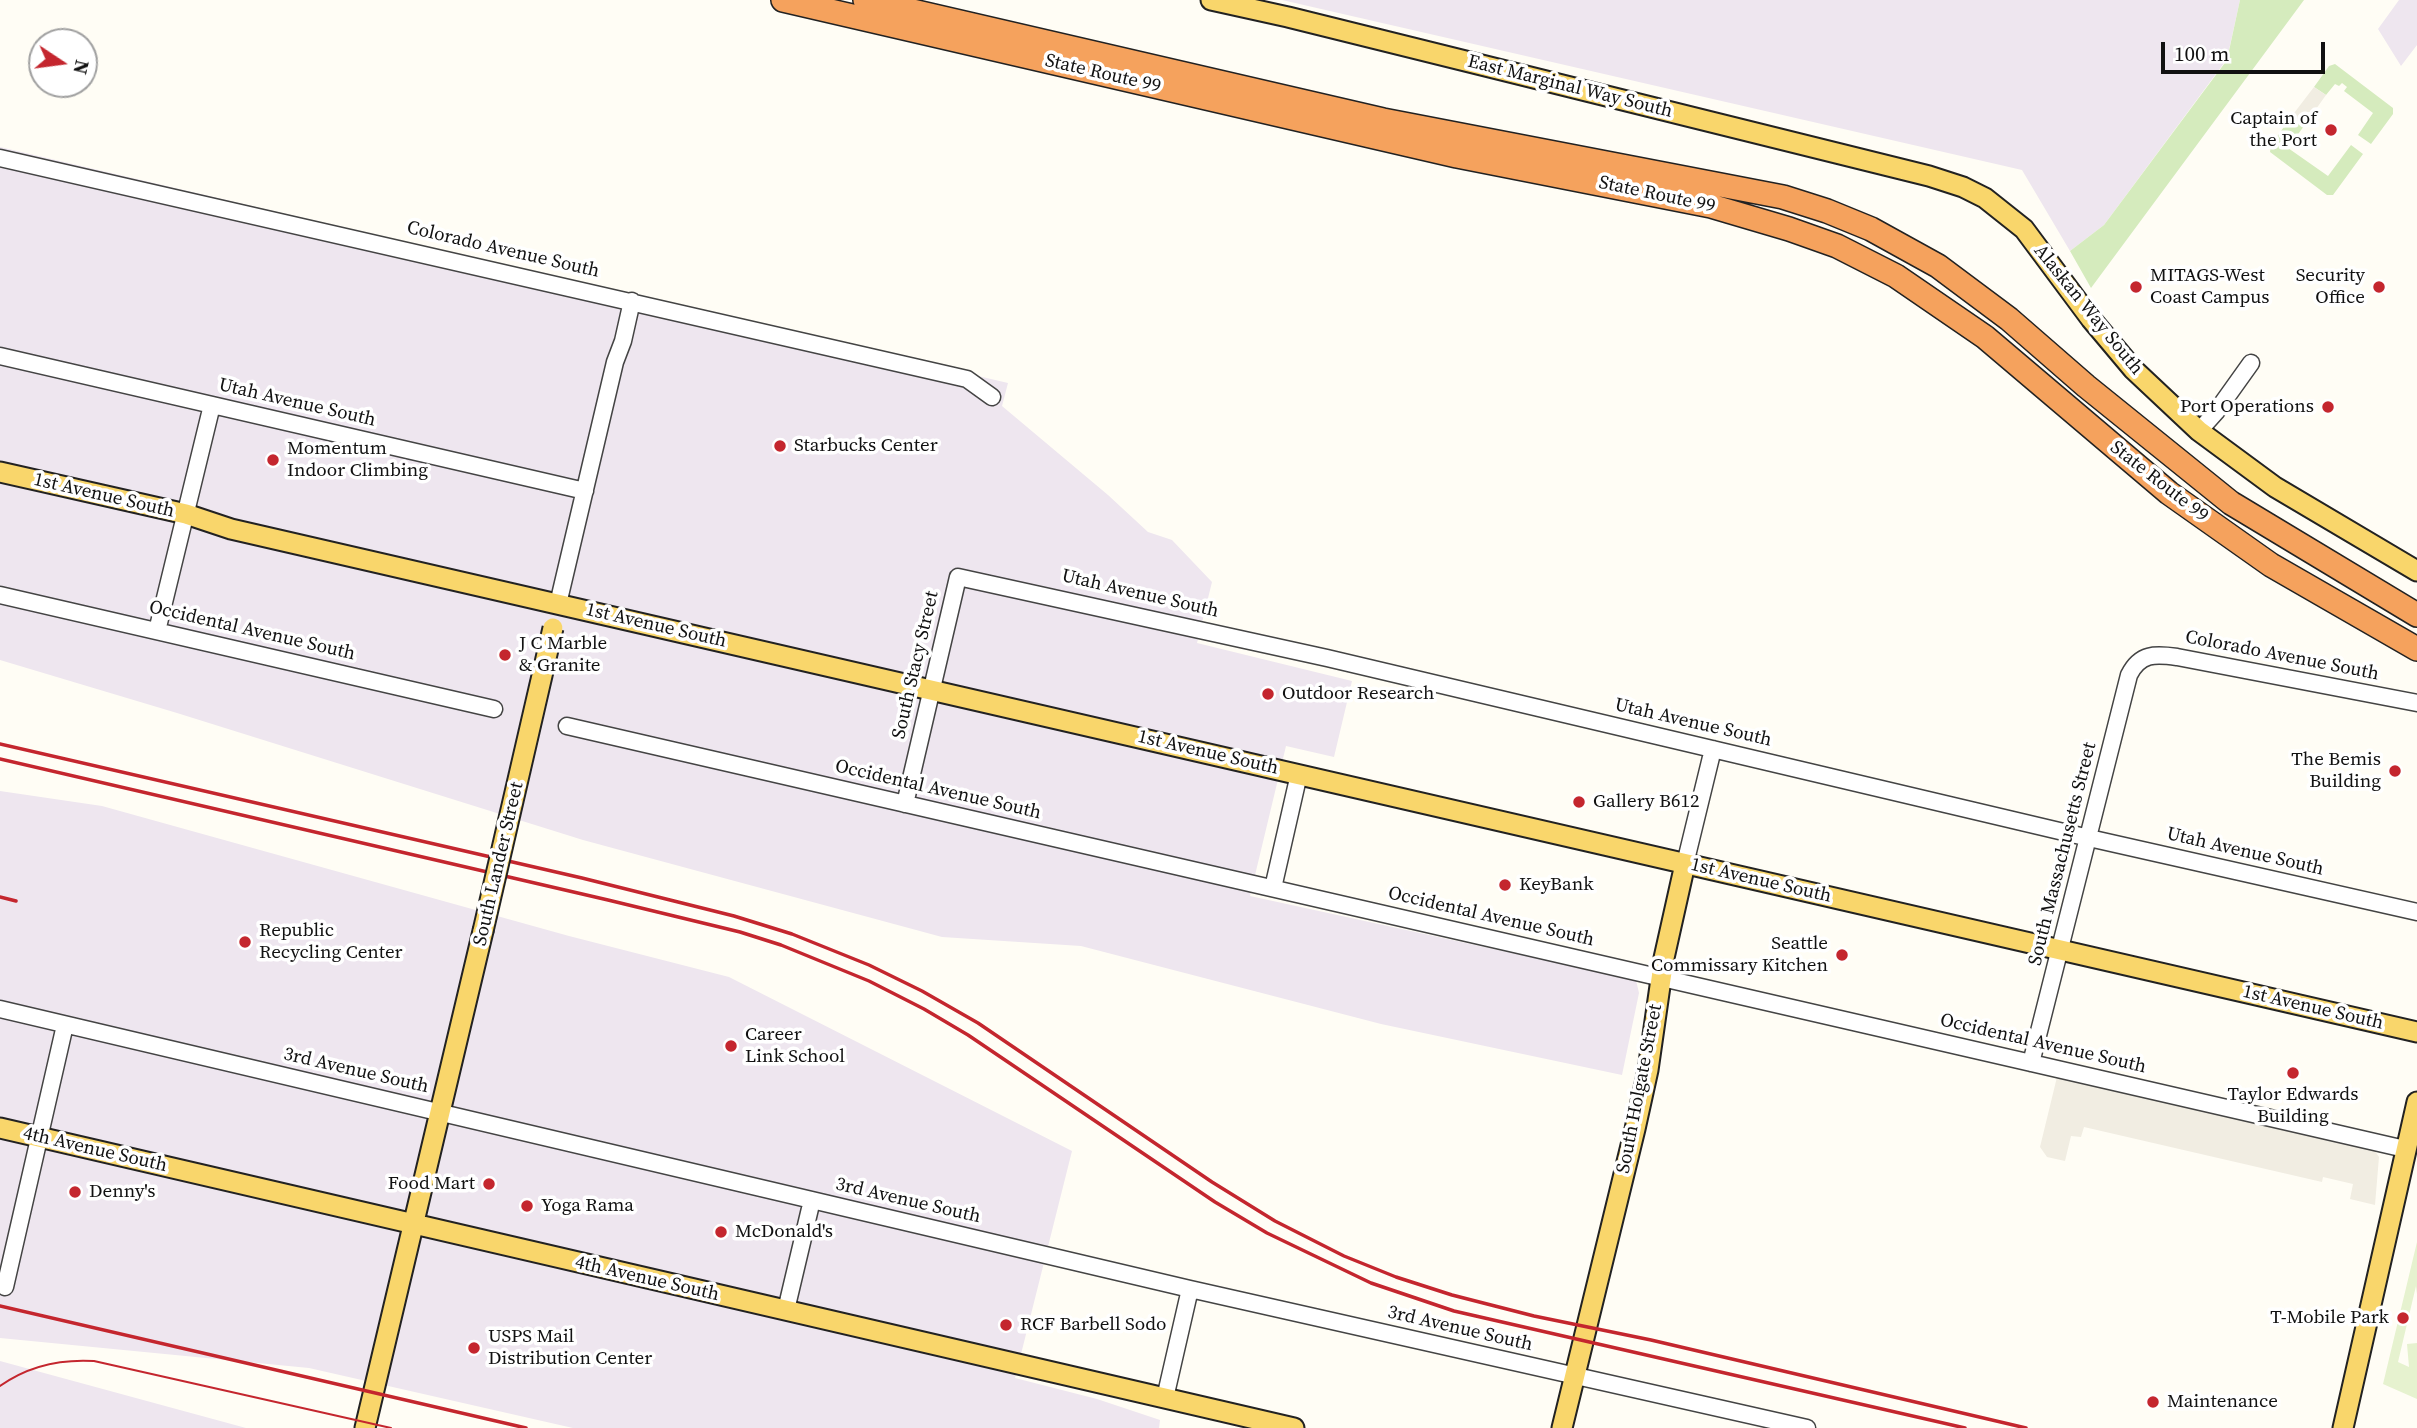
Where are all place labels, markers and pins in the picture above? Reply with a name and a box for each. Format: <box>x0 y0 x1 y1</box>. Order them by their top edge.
place label: Captain of the Port <box>2230 108 2317 152</box>
marker: Captain of the Port <box>2323 122 2339 138</box>
place label: MITAGS-West Coast Campus <box>2150 265 2270 309</box>
place label: Security Office <box>2296 265 2365 309</box>
marker: MITAGS-West Coast Campus <box>2128 279 2144 295</box>
marker: Security Office <box>2371 279 2387 295</box>
place label: Port Operations <box>2180 396 2314 418</box>
marker: Port Operations <box>2320 399 2336 415</box>
place label: Starbucks Center <box>794 435 938 457</box>
place label: Momentum Indoor Climbing <box>287 438 428 482</box>
marker: Starbucks Center <box>772 438 788 454</box>
marker: Momentum Indoor Climbing <box>265 452 281 468</box>
place label: J C Marble & Granite <box>519 633 607 677</box>
marker: J C Marble & Granite <box>497 647 513 663</box>
place label: Outdoor Research <box>1282 683 1434 705</box>
marker: Outdoor Research <box>1260 686 1276 702</box>
place label: The Bemis Building <box>2291 749 2381 793</box>
marker: The Bemis Building <box>2387 763 2403 779</box>
place label: Gallery B612 <box>1593 791 1699 813</box>
marker: Gallery B612 <box>1571 794 1587 810</box>
place label: KeyBank <box>1519 874 1594 896</box>
marker: KeyBank <box>1497 877 1513 893</box>
place label: Republic Recycling Center <box>259 920 403 964</box>
place label: Seattle Commissary Kitchen <box>1651 933 1828 977</box>
marker: Republic Recycling Center <box>237 934 253 950</box>
marker: Seattle Commissary Kitchen <box>1834 947 1850 963</box>
place label: Career Link School <box>745 1024 845 1068</box>
marker: Career Link School <box>723 1038 739 1054</box>
marker: Taylor Edwards Building <box>2285 1065 2301 1081</box>
place label: Taylor Edwards Building <box>2228 1084 2358 1128</box>
place label: Food Mart <box>388 1173 475 1195</box>
marker: Food Mart <box>481 1176 497 1192</box>
place label: Denny's <box>89 1181 155 1203</box>
marker: Denny's <box>67 1184 83 1200</box>
place label: Yoga Rama <box>541 1195 634 1217</box>
marker: Yoga Rama <box>519 1198 535 1214</box>
place label: McDonald's <box>735 1221 833 1243</box>
marker: McDonald's <box>713 1224 729 1240</box>
place label: T-Mobile Park <box>2270 1307 2389 1329</box>
marker: T-Mobile Park <box>2395 1310 2411 1326</box>
place label: RCF Barbell Sodo <box>1020 1314 1166 1336</box>
marker: RCF Barbell Sodo <box>998 1317 1014 1333</box>
place label: USPS Mail Distribution Center <box>488 1326 652 1370</box>
marker: USPS Mail Distribution Center <box>466 1340 482 1356</box>
place label: Maintenance <box>2167 1391 2278 1413</box>
marker: Maintenance <box>2145 1394 2161 1410</box>

